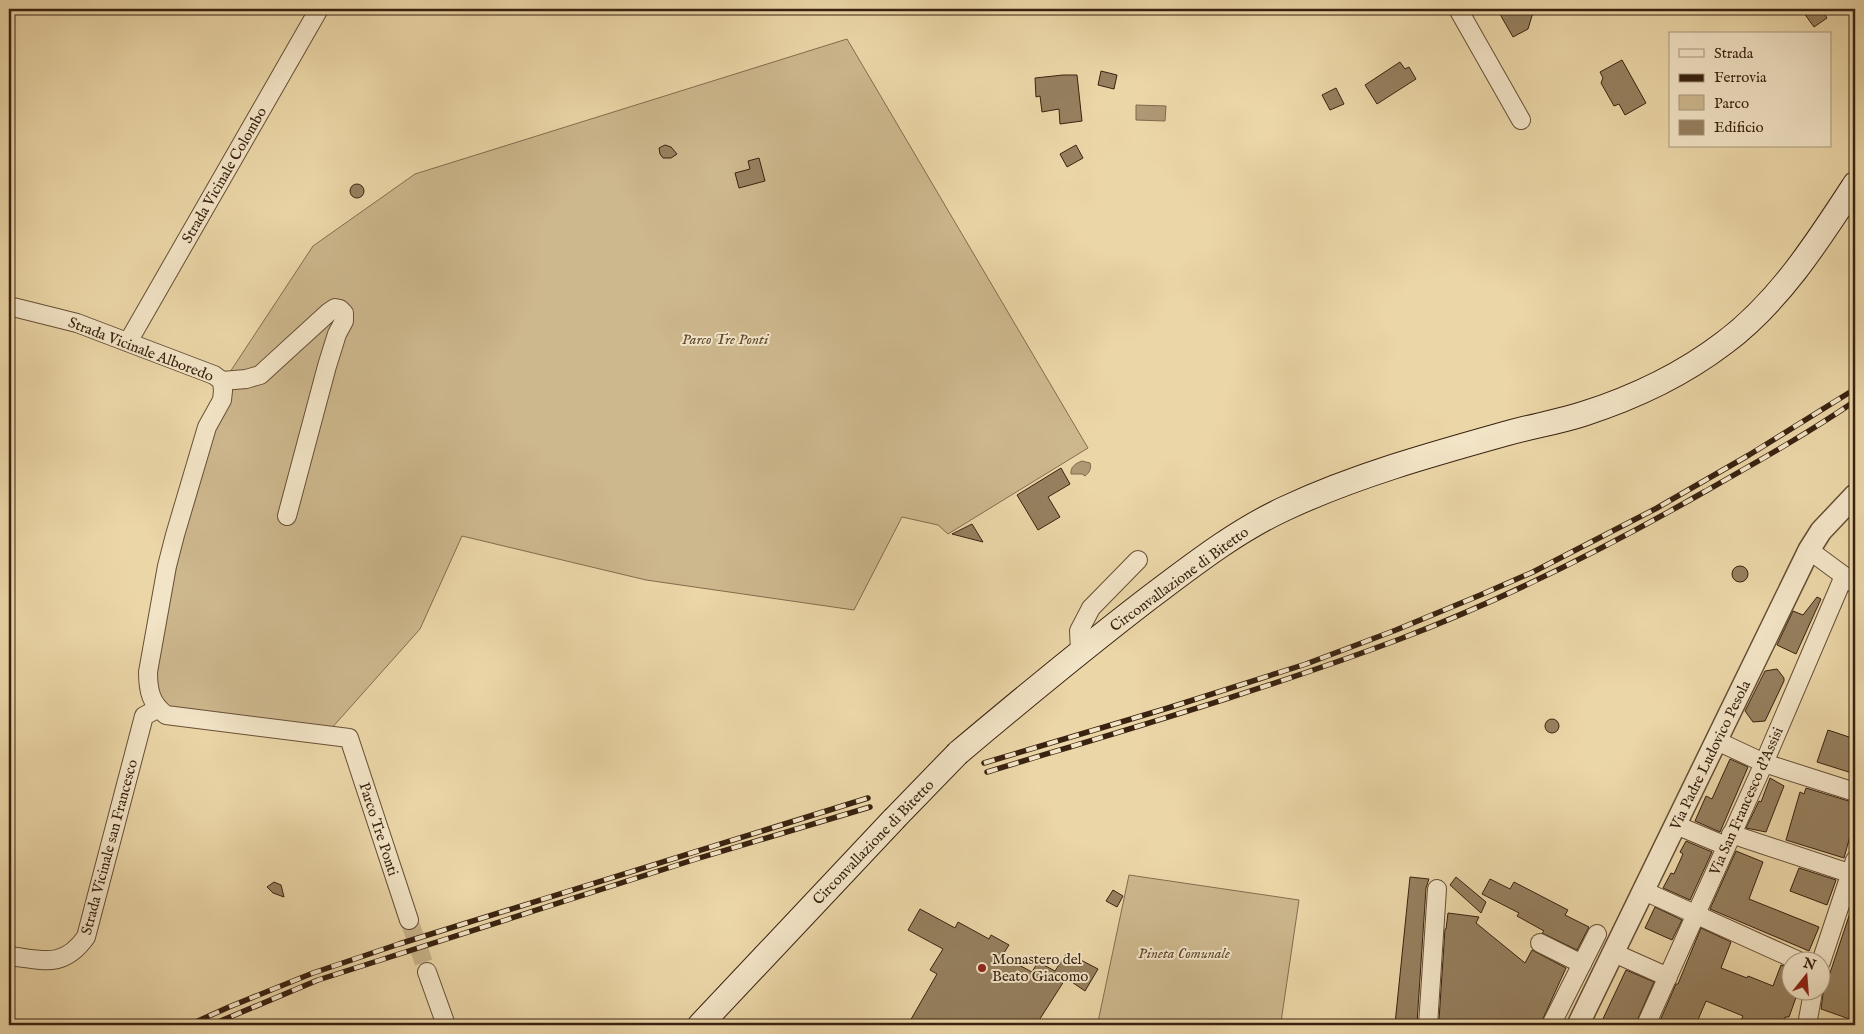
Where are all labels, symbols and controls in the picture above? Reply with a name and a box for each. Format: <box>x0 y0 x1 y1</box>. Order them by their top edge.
legend <box>1669 32 1832 148</box>
text: Strada <box>1714 44 1754 63</box>
text: Ferrovia <box>1714 68 1767 87</box>
text: Parco <box>1714 94 1749 113</box>
street label: Strada Vicinale Colombo <box>178 104 271 247</box>
text: Edificio <box>1714 118 1764 137</box>
street label: Strada Vicinale Alboredo <box>65 313 216 386</box>
park label: Parco Tre Ponti <box>682 330 770 349</box>
street label: Circonvallazione di Bitetto <box>1106 523 1252 636</box>
street label: Via Padre Ludovico Pesola <box>1665 677 1755 834</box>
street label: Via San Francesco d'Assisi <box>1705 724 1788 879</box>
street label: Strada Vicinale san Francesco <box>77 757 142 937</box>
street label: Circonvallazione di Bitetto <box>809 776 938 909</box>
street label: Parco Tre Ponti <box>354 780 403 878</box>
park label: Pineta Comunale <box>1138 944 1230 963</box>
place label: Monastero del Beato Giacomo <box>992 950 1088 986</box>
north arrow <box>1782 952 1832 1002</box>
text: N <box>1800 954 1818 975</box>
marker: Monastero del Beato Giacomo <box>976 962 988 974</box>

